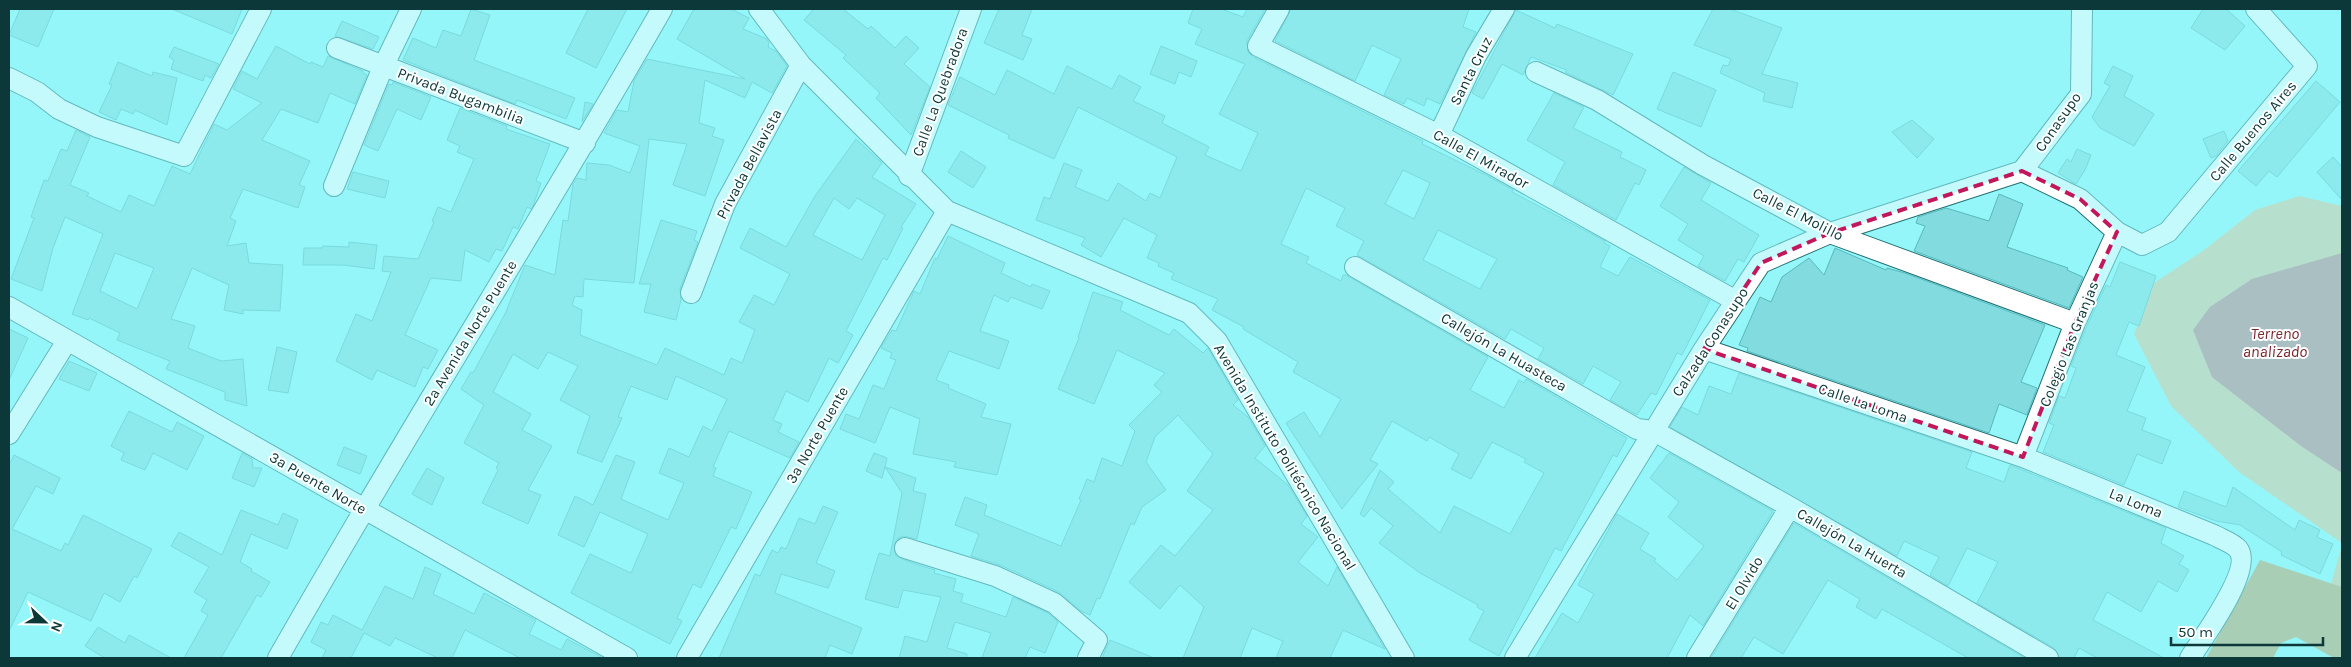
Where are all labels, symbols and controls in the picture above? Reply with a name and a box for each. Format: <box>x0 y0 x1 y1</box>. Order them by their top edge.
street label: Calle La Quebradora <box>908 25 972 159</box>
street label: Santa Cruz <box>1446 34 1496 108</box>
street label: Privada Bugambilia <box>395 64 527 128</box>
street label: Calle Buenos Aires <box>2206 77 2300 185</box>
street label: Conasupo <box>2031 89 2085 155</box>
street label: Privada Bellavista <box>712 106 786 222</box>
street label: Calle El Mirador <box>1430 125 1533 193</box>
street label: Calle El Molillo <box>1750 183 1846 245</box>
street label: 2a Avenida Norte Puente <box>419 257 521 409</box>
street label: Colegio Las Granjas <box>2036 279 2102 409</box>
street label: Calzada Conasupo <box>1668 284 1752 400</box>
street label: Callejón La Huasteca <box>1438 309 1570 395</box>
water label: Terreno analizado <box>2243 324 2307 361</box>
street label: Avenida Instituto Politécnico Nacional <box>1210 341 1360 573</box>
street label: Calle La Loma <box>1816 379 1910 427</box>
street label: 3a Norte Puente <box>782 383 852 487</box>
street label: 3a Puente Norte <box>266 448 370 518</box>
street label: La Loma <box>2107 484 2165 522</box>
street label: Callejón La Huerta <box>1794 504 1910 582</box>
street label: El Olvido <box>1721 553 1767 613</box>
north arrow <box>20 597 70 647</box>
scale bar <box>2171 614 2324 646</box>
text: N <box>47 619 66 635</box>
text: 50 m <box>2178 623 2213 641</box>

